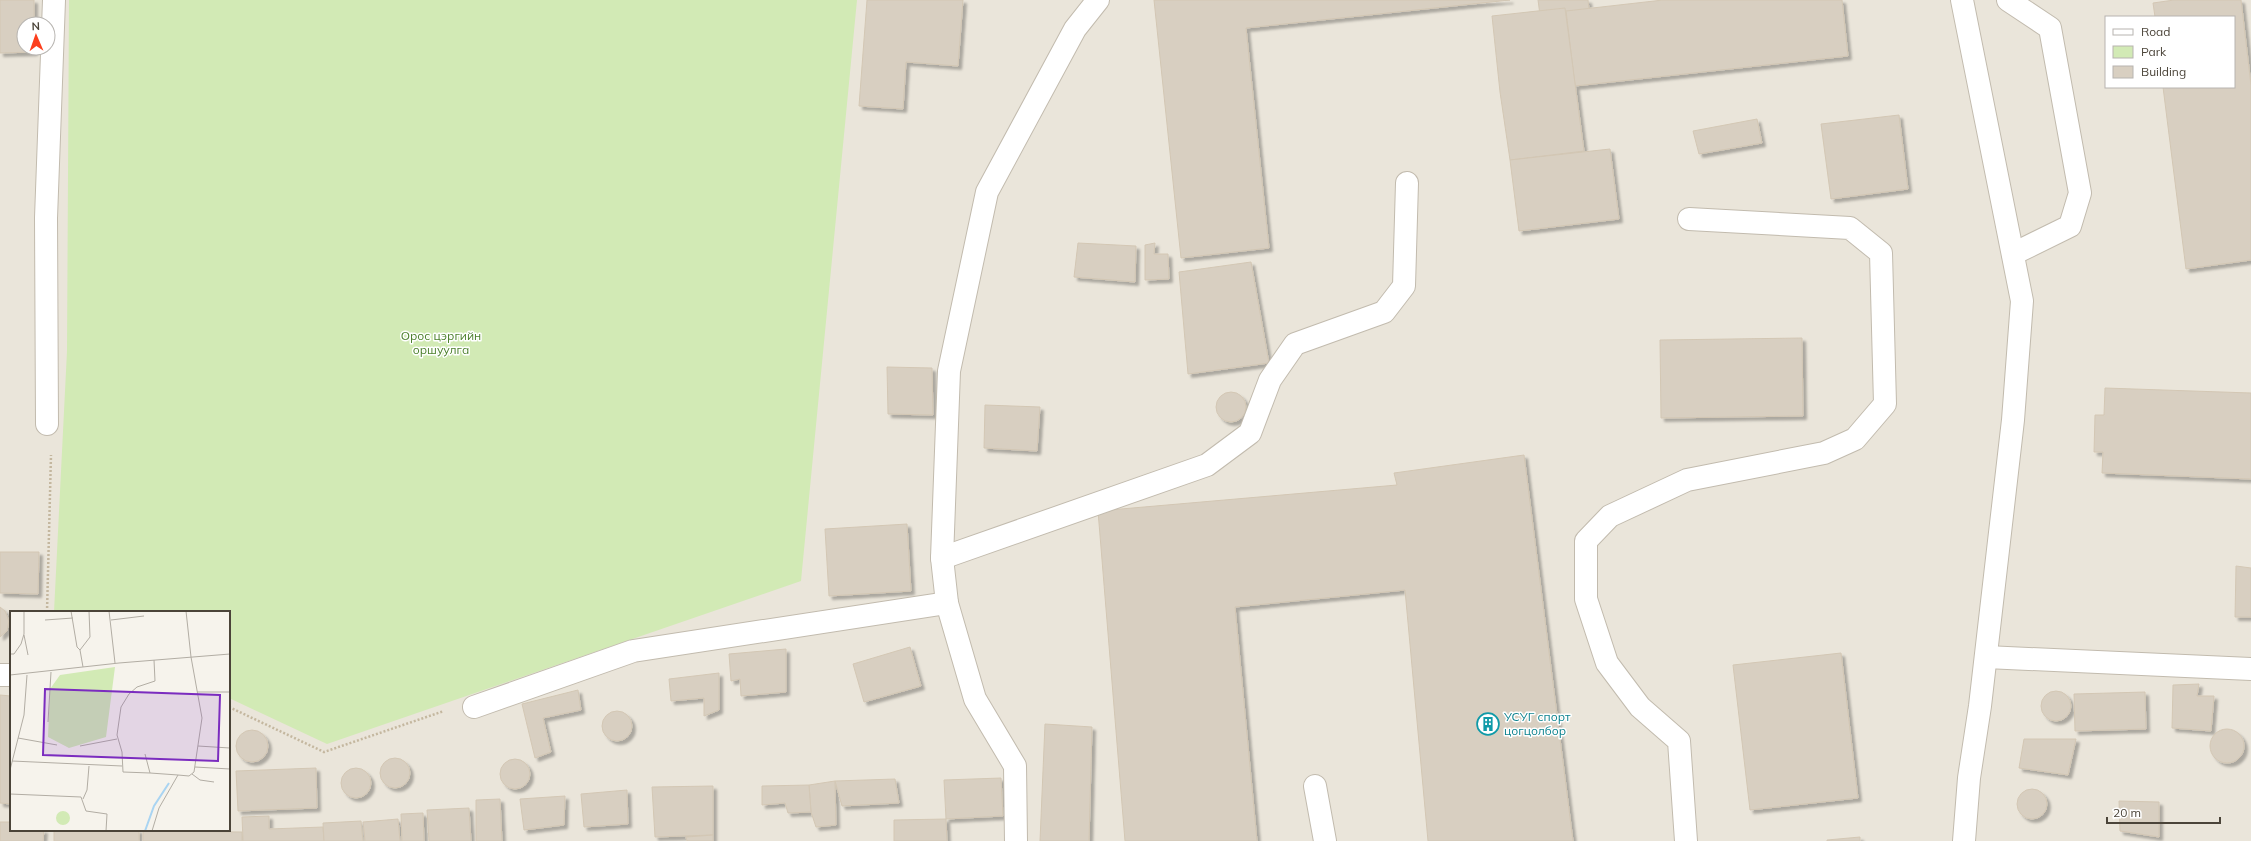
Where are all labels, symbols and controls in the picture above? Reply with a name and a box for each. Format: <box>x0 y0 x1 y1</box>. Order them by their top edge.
north arrow <box>16 16 56 56</box>
legend <box>2105 16 2235 88</box>
text: N <box>31 19 40 33</box>
text: Road <box>2141 24 2170 39</box>
text: Park <box>2141 44 2167 59</box>
text: Building <box>2141 64 2186 79</box>
park label: Орос цэргийн оршуулга <box>401 328 481 357</box>
inset map <box>10 611 230 831</box>
place label: УСУГ спорт цогцолбор <box>1503 709 1571 738</box>
building icon: УСУГ спорт цогцолбор <box>1475 711 1501 737</box>
scale bar <box>2107 799 2220 825</box>
text: 20 m <box>2113 805 2141 820</box>

